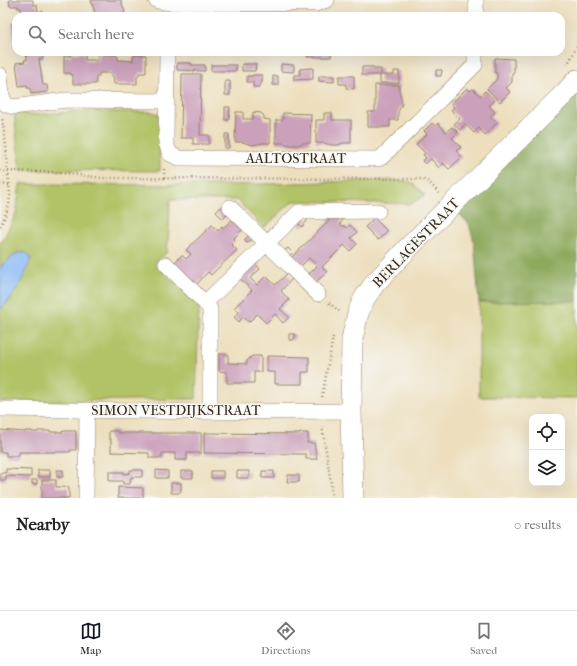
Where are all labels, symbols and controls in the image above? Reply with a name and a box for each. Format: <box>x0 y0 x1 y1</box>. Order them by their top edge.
search box <box>12 12 565 56</box>
icon: search <box>26 23 48 45</box>
text: Search here <box>58 25 134 43</box>
street label: AALTOSTRAAT <box>245 150 347 167</box>
street label: BERLAGESTRAAT <box>369 194 463 291</box>
street label: SIMON VESTDIJKSTRAAT <box>91 402 261 419</box>
map controls <box>529 414 565 486</box>
button: locate <box>529 414 565 450</box>
button: layers <box>529 450 565 486</box>
text: Nearby <box>16 514 70 534</box>
text: 0 results <box>514 517 561 532</box>
tab: Map <box>80 620 102 657</box>
tab: Directions <box>261 620 311 657</box>
tab: Saved <box>470 620 497 657</box>

